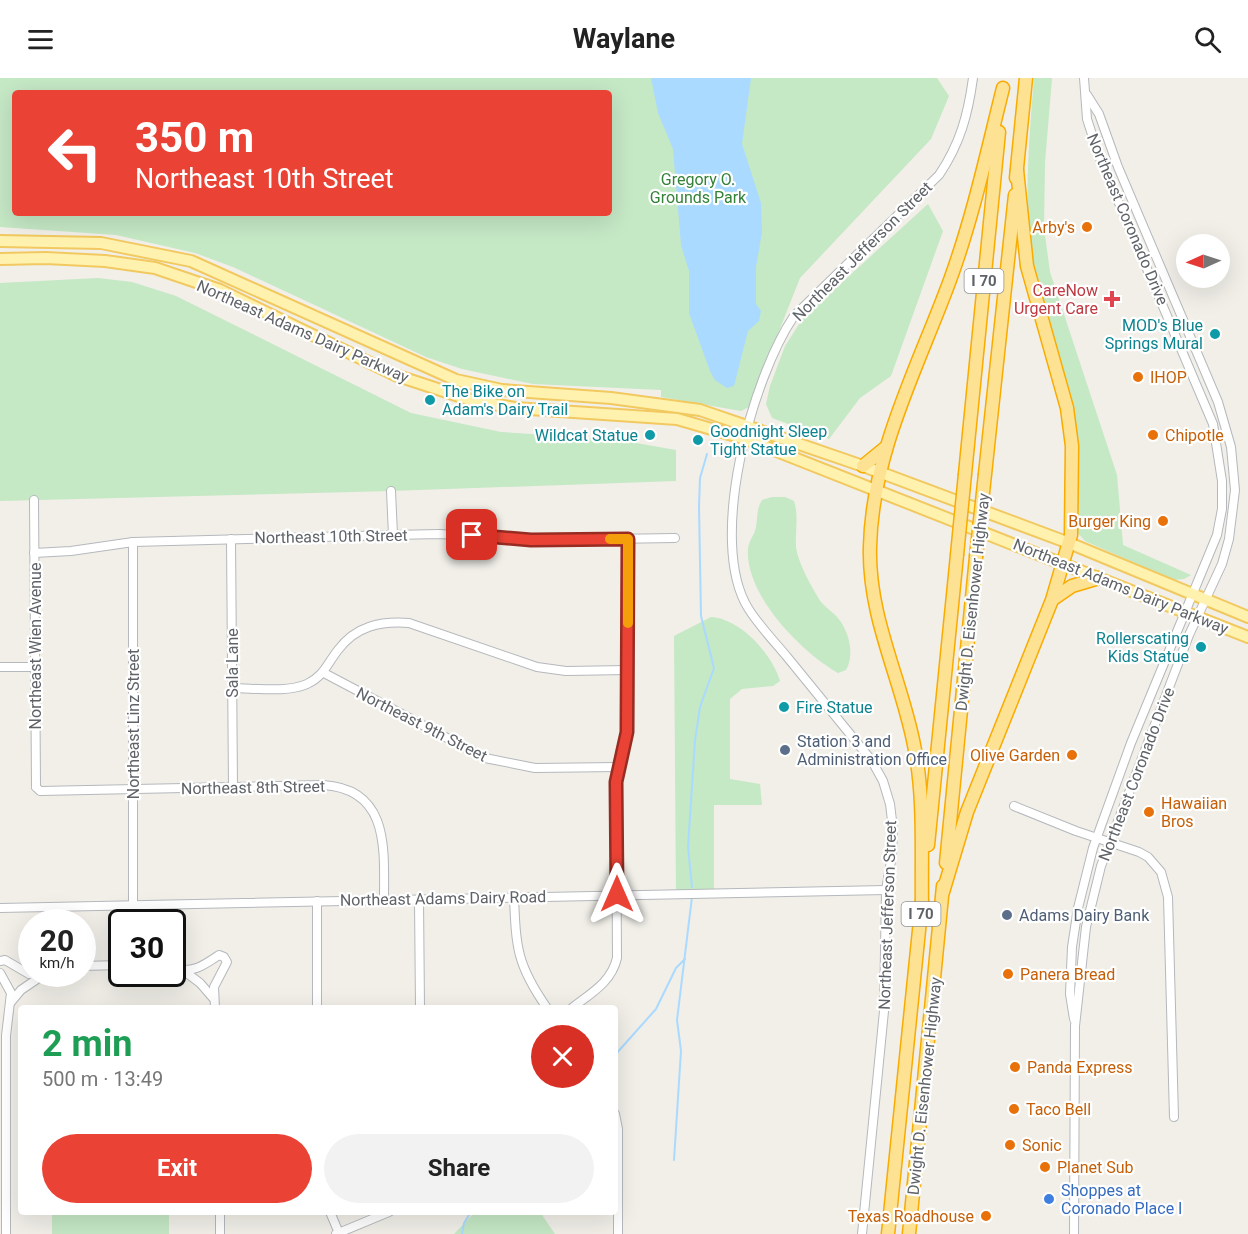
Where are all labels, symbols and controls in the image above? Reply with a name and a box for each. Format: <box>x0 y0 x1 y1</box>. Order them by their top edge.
icon: menu <box>24 23 57 56</box>
text: Waylane <box>573 23 675 55</box>
icon: search <box>1191 23 1224 56</box>
text: 350 m <box>135 113 254 162</box>
icon: left <box>36 114 114 192</box>
street label: Northeast Coronado Drive <box>1083 131 1172 308</box>
text: Northeast 10th Street <box>135 163 394 195</box>
park label: Gregory O. Grounds Park <box>650 170 747 207</box>
street label: Northeast Jefferson Street <box>789 178 936 325</box>
place label: Arby's <box>1032 218 1075 237</box>
marker: Arby's <box>1080 220 1094 234</box>
north arrow <box>1176 234 1230 288</box>
map controls <box>1176 234 1230 288</box>
road number: I 70 <box>964 269 1004 293</box>
street label: Northeast Adams Dairy Parkway <box>194 276 412 387</box>
place label: CareNow Urgent Care <box>1014 281 1098 318</box>
marker: CareNow Urgent Care <box>1103 290 1121 308</box>
place label: MOD's Blue Springs Mural <box>1105 316 1203 353</box>
marker: MOD's Blue Springs Mural <box>1208 327 1222 341</box>
place label: IHOP <box>1150 368 1187 387</box>
marker: IHOP <box>1131 370 1145 384</box>
place label: The Bike on Adam's Dairy Trail <box>442 382 568 419</box>
marker: The Bike on Adam's Dairy Trail <box>423 393 437 407</box>
place label: Goodnight Sleep Tight Statue <box>710 422 827 459</box>
place label: Wildcat Statue <box>535 426 638 445</box>
place label: Chipotle <box>1165 426 1224 445</box>
marker: Wildcat Statue <box>643 428 657 442</box>
marker: Chipotle <box>1146 428 1160 442</box>
marker: Goodnight Sleep Tight Statue <box>691 433 705 447</box>
street label: Dwight D. Eisenhower Highway <box>952 492 993 712</box>
pin <box>446 509 497 560</box>
place label: Burger King <box>1068 512 1151 531</box>
marker: Burger King <box>1156 514 1170 528</box>
icon: arrive <box>455 518 488 551</box>
street label: Northeast 10th Street <box>254 526 408 547</box>
street label: Northeast Adams Dairy Parkway <box>1011 535 1231 639</box>
street label: Northeast Wien Avenue <box>26 563 45 729</box>
street label: Sala Lane <box>223 628 242 698</box>
place label: Rollerscating Kids Statue <box>1096 629 1189 666</box>
marker: Rollerscating Kids Statue <box>1194 640 1208 654</box>
street label: Northeast Linz Street <box>124 649 143 799</box>
street label: Northeast 9th Street <box>353 683 490 766</box>
street label: Northeast Coronado Drive <box>1095 685 1178 864</box>
place label: Fire Statue <box>796 698 872 717</box>
marker: Fire Statue <box>777 700 791 714</box>
place label: Station 3 and Administration Office <box>797 732 947 769</box>
marker: Station 3 and Administration Office <box>778 743 792 757</box>
place label: Olive Garden <box>970 746 1060 765</box>
marker: Olive Garden <box>1065 748 1079 762</box>
street label: Northeast 8th Street <box>181 777 325 798</box>
place label: Hawaiian Bros <box>1161 794 1227 831</box>
marker: Hawaiian Bros <box>1142 805 1156 819</box>
street label: Northeast Jefferson Street <box>875 820 900 1010</box>
position arrow <box>585 862 649 926</box>
street label: Northeast Adams Dairy Road <box>340 887 546 910</box>
road number: I 70 <box>902 902 940 926</box>
place label: Adams Dairy Bank <box>1019 906 1150 925</box>
marker: Adams Dairy Bank <box>1000 908 1014 922</box>
speed limit sign: 30 <box>108 909 186 987</box>
text: 20 <box>40 923 74 958</box>
text: km/h <box>39 954 75 972</box>
place label: Panera Bread <box>1020 965 1115 984</box>
marker: Panera Bread <box>1001 967 1015 981</box>
street label: Dwight D. Eisenhower Highway <box>904 976 945 1196</box>
text: 2 min <box>42 1023 133 1065</box>
button: close <box>531 1025 594 1088</box>
place label: Panda Express <box>1027 1058 1133 1077</box>
marker: Panda Express <box>1008 1060 1022 1074</box>
text: 500 m · 13:49 <box>42 1067 163 1091</box>
place label: Taco Bell <box>1026 1100 1091 1119</box>
marker: Taco Bell <box>1007 1102 1021 1116</box>
button: Exit <box>42 1134 312 1203</box>
button: Share <box>324 1134 594 1203</box>
place label: Sonic <box>1022 1136 1062 1155</box>
marker: Sonic <box>1003 1138 1017 1152</box>
place label: Planet Sub <box>1057 1158 1134 1177</box>
marker: Planet Sub <box>1038 1160 1052 1174</box>
place label: Shoppes at Coronado Place I <box>1061 1181 1182 1218</box>
marker: Shoppes at Coronado Place I <box>1042 1192 1056 1206</box>
place label: Texas Roadhouse <box>848 1207 974 1226</box>
marker: Texas Roadhouse <box>979 1209 993 1223</box>

